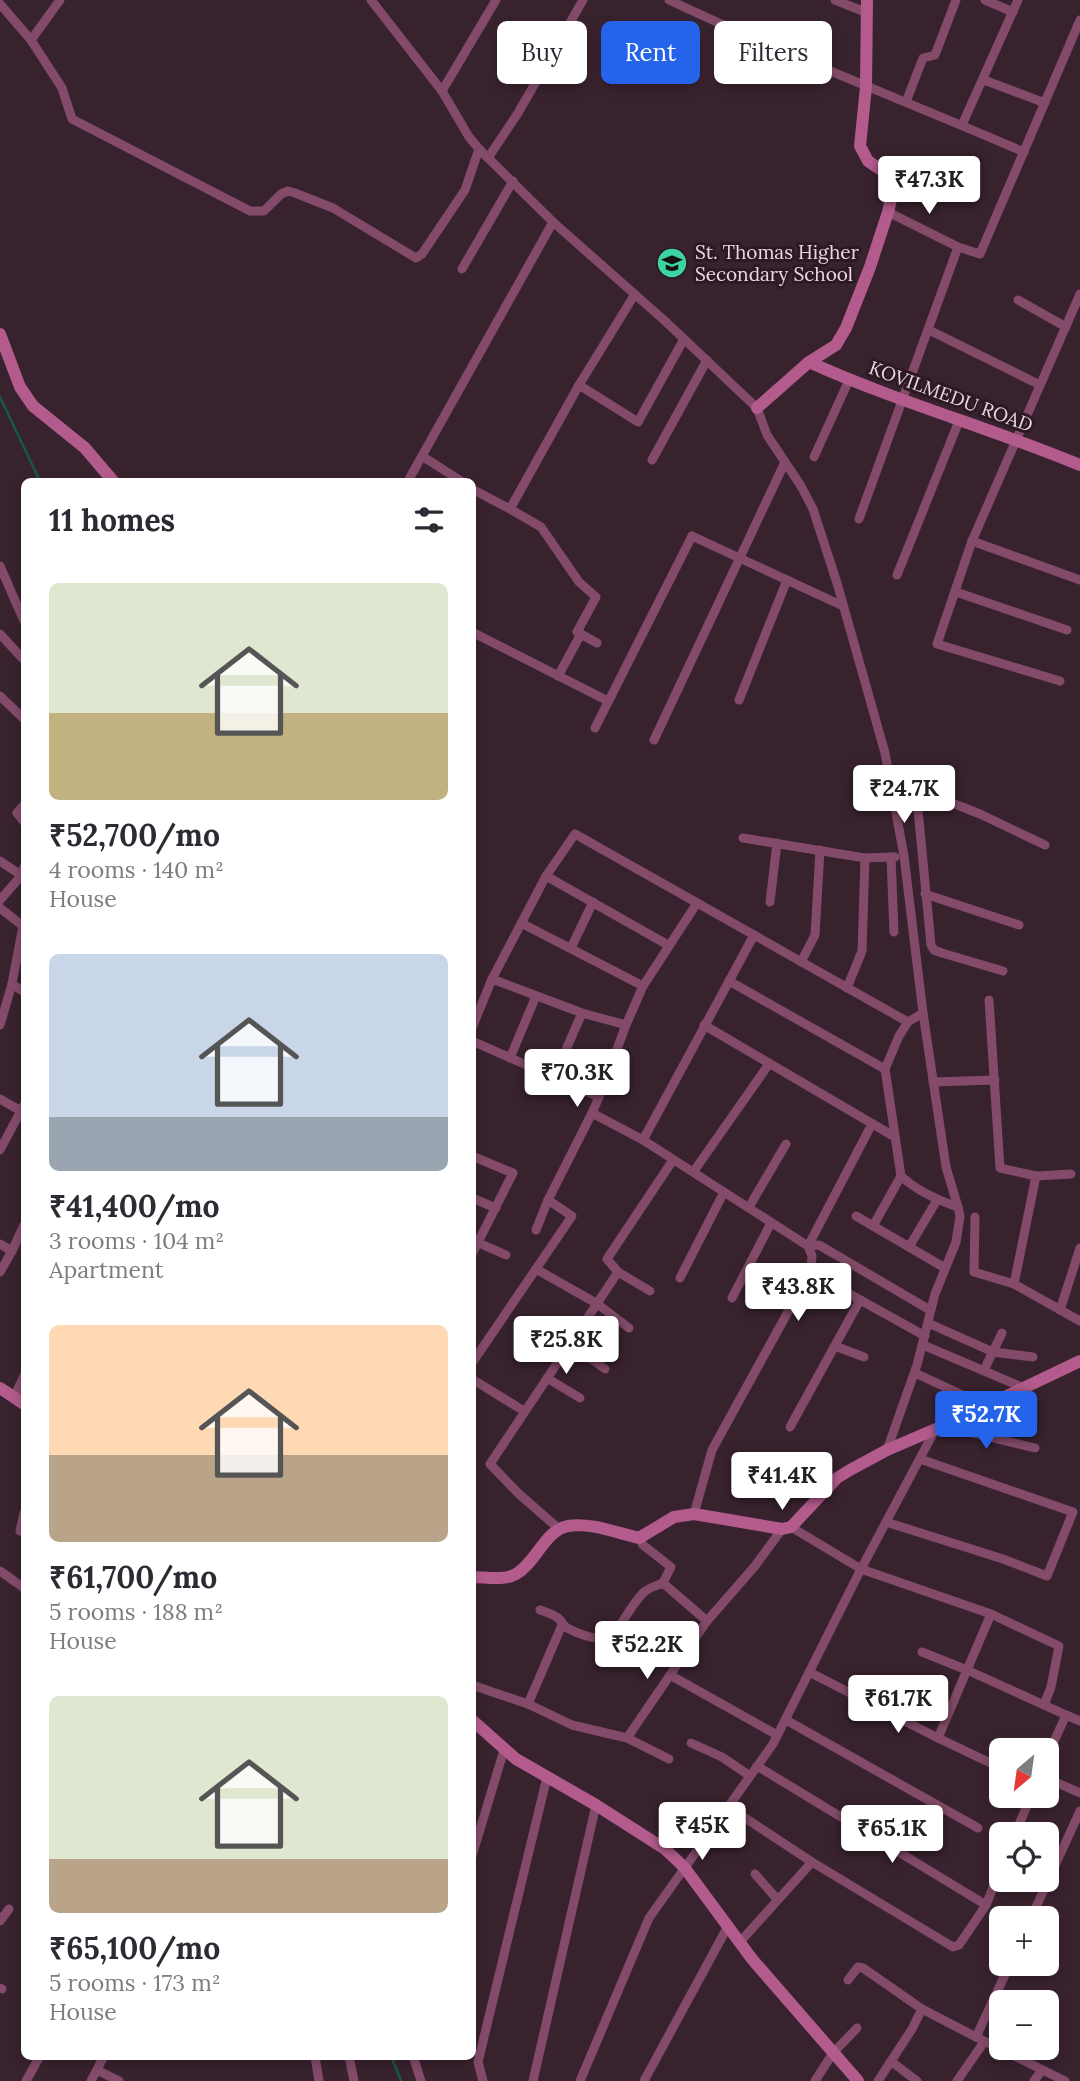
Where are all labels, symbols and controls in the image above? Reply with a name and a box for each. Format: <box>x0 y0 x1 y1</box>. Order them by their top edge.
chip: Buy <box>497 21 587 84</box>
chip: Rent <box>601 21 700 84</box>
chip: Filters <box>714 21 832 84</box>
pin: ₹47.3K <box>872 156 986 216</box>
text: ₹47.3K <box>894 164 964 193</box>
place label: St. Thomas Higher Secondary School <box>695 240 860 286</box>
school or university icon: St. Thomas Higher Secondary School <box>655 246 689 280</box>
street label: KOVILMEDU ROAD <box>866 355 1036 437</box>
text: 11 homes <box>49 501 175 539</box>
icon: filters <box>410 501 448 539</box>
icon: home <box>186 628 312 754</box>
pin: ₹24.7K <box>847 766 961 825</box>
text: ₹24.7K <box>869 773 939 802</box>
text: ₹52,700/mo <box>49 816 220 854</box>
text: 4 rooms · 140 m² <box>49 855 224 884</box>
text: House <box>49 884 117 913</box>
icon: home <box>186 999 312 1125</box>
pin: ₹70.3K <box>520 1050 634 1109</box>
text: ₹70.3K <box>541 1057 613 1086</box>
text: ₹41,400/mo <box>49 1187 220 1225</box>
text: 3 rooms · 104 m² <box>49 1226 224 1255</box>
text: Apartment <box>49 1255 164 1284</box>
pin: ₹43.8K <box>741 1264 855 1323</box>
text: ₹43.8K <box>761 1271 835 1300</box>
pin: ₹25.8K <box>509 1316 623 1376</box>
text: ₹25.8K <box>530 1324 602 1353</box>
icon: home <box>186 1370 312 1496</box>
pin: ₹52.7K <box>929 1392 1043 1451</box>
text: ₹52.7K <box>951 1399 1021 1428</box>
pin: ₹41.4K <box>725 1452 839 1512</box>
text: ₹41.4K <box>747 1460 817 1489</box>
text: ₹61,700/mo <box>49 1558 217 1596</box>
text: 5 rooms · 188 m² <box>49 1597 223 1626</box>
pin: ₹52.2K <box>590 1622 704 1681</box>
text: House <box>49 1626 117 1655</box>
text: ₹52.2K <box>611 1629 683 1658</box>
pin: ₹61.7K <box>841 1676 955 1735</box>
text: ₹61.7K <box>864 1683 932 1712</box>
north arrow <box>989 1738 1059 1808</box>
map controls <box>989 1738 1059 2060</box>
icon: home <box>186 1741 312 1867</box>
pin: ₹45K <box>661 1802 743 1862</box>
pin: ₹65.1K <box>835 1806 949 1865</box>
text: ₹45K <box>675 1810 729 1839</box>
text: ₹65.1K <box>857 1813 927 1842</box>
button: locate <box>989 1822 1059 1892</box>
button: + <box>989 1906 1059 1976</box>
text: ₹65,100/mo <box>49 1929 220 1967</box>
text: 5 rooms · 173 m² <box>49 1968 221 1997</box>
button: − <box>989 1990 1059 2060</box>
text: House <box>49 1997 117 2026</box>

